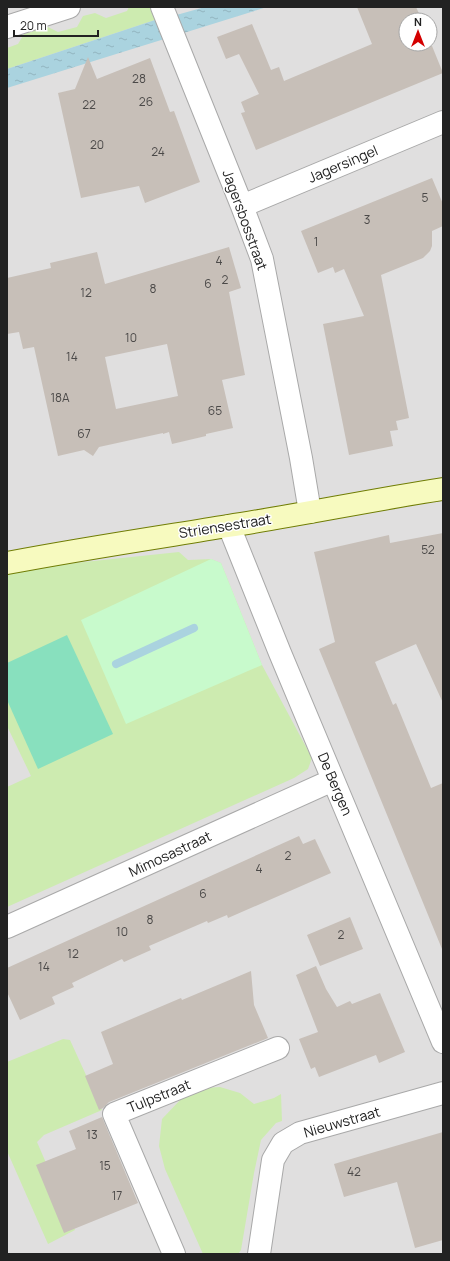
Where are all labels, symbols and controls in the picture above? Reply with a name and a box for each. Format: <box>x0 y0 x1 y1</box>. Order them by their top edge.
scale bar <box>14 12 98 38</box>
north arrow <box>398 12 438 52</box>
text: N <box>414 14 422 29</box>
text: 20 m <box>20 17 47 34</box>
house number: 28 <box>132 70 146 87</box>
house number: 26 <box>139 93 153 110</box>
house number: 22 <box>82 96 96 113</box>
house number: 20 <box>90 136 104 153</box>
street label: Jagersingel <box>305 140 381 187</box>
house number: 24 <box>151 143 165 160</box>
street label: Jagersbosstraat <box>218 167 273 273</box>
house number: 5 <box>422 189 429 206</box>
house number: 3 <box>364 211 370 228</box>
house number: 1 <box>314 233 318 250</box>
house number: 4 <box>215 252 223 269</box>
house number: 2 <box>222 271 229 288</box>
house number: 6 <box>204 275 212 292</box>
house number: 8 <box>150 280 157 297</box>
house number: 12 <box>80 284 92 301</box>
house number: 10 <box>125 329 137 346</box>
house number: 14 <box>66 348 78 365</box>
house number: 18A <box>50 389 70 406</box>
house number: 65 <box>208 402 222 419</box>
house number: 67 <box>77 425 91 442</box>
street label: Striensestraat <box>177 509 273 542</box>
house number: 52 <box>421 541 435 558</box>
street label: De Bergen <box>314 749 357 818</box>
street label: Mimosastraat <box>125 826 215 881</box>
house number: 2 <box>285 847 292 864</box>
house number: 4 <box>255 860 263 877</box>
house number: 6 <box>199 885 207 902</box>
house number: 8 <box>147 911 154 928</box>
house number: 10 <box>116 923 128 940</box>
house number: 2 <box>338 926 345 943</box>
house number: 12 <box>67 945 79 962</box>
house number: 14 <box>38 958 50 975</box>
street label: Tulpstraat <box>124 1074 193 1117</box>
street label: Nieuwstraat <box>301 1101 383 1141</box>
house number: 13 <box>86 1126 98 1143</box>
house number: 15 <box>99 1157 111 1174</box>
house number: 42 <box>347 1163 361 1180</box>
house number: 17 <box>112 1187 122 1204</box>

